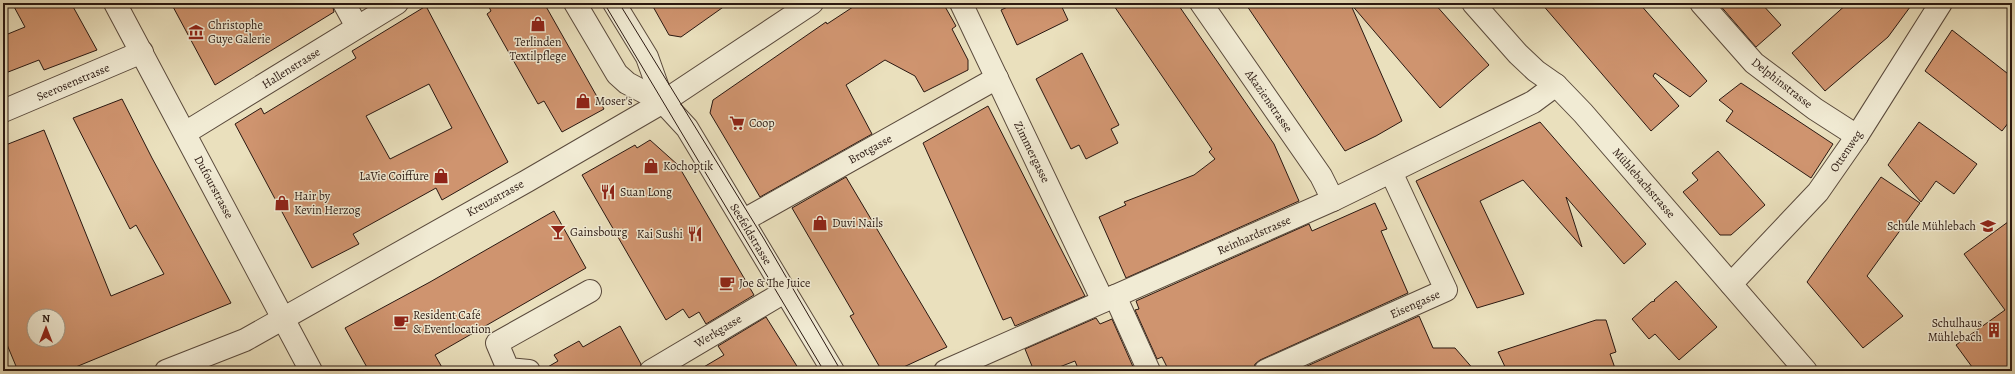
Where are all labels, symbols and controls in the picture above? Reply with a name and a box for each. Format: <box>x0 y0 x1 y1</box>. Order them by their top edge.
shop icon: Terlinden Textilpflege <box>529 15 547 33</box>
place label: Christophe Guye Galerie <box>208 17 270 47</box>
museum icon: Christophe Guye Galerie <box>187 23 205 41</box>
place label: Terlinden Textilpflege <box>510 34 566 64</box>
street label: Hallenstrasse <box>259 44 323 92</box>
street label: Delphinstrasse <box>1748 54 1816 112</box>
street label: Seerosenstrasse <box>34 59 112 105</box>
street label: Akazienstrasse <box>1241 66 1296 135</box>
shop icon: Moser's <box>574 92 592 110</box>
place label: Moser's <box>595 93 633 109</box>
supermarket icon: Coop <box>728 114 746 132</box>
place label: Coop <box>749 115 775 131</box>
street label: Zimmergasse <box>1010 119 1054 185</box>
street label: Ottenweg <box>1826 127 1866 175</box>
street label: Brotgasse <box>845 130 895 168</box>
street label: Mühlebachstrasse <box>1609 144 1679 222</box>
street label: Dufourstrasse <box>191 153 237 221</box>
shop icon: Kochoptik <box>642 157 660 175</box>
place label: Kochoptik <box>663 158 713 174</box>
shop icon: LaVie Coiffure <box>432 167 450 185</box>
place label: LaVie Coiffure <box>359 168 429 184</box>
street label: Kreuzstrasse <box>463 176 527 220</box>
restaurant icon: Suan Long <box>599 183 617 201</box>
place label: Suan Long <box>620 184 672 200</box>
place label: Hair by Kevin Herzog <box>294 188 361 218</box>
shop icon: Hair by Kevin Herzog <box>273 194 291 212</box>
street label: Seefeldstrasse <box>726 200 776 268</box>
street label: Reinhardstrasse <box>1215 212 1293 258</box>
shop icon: Duvi Nails <box>811 214 829 232</box>
place label: Duvi Nails <box>832 215 883 231</box>
school or university icon: Schule Mühlebach <box>1979 217 1997 235</box>
place label: Schule Mühlebach <box>1887 218 1977 234</box>
bar icon: Gainsbourg <box>549 223 567 241</box>
place label: Gainsbourg <box>570 224 627 240</box>
restaurant icon: Kai Sushi <box>686 225 704 243</box>
place label: Kai Sushi <box>637 226 683 242</box>
cafe icon: Joe & The Juice <box>718 274 736 292</box>
place label: Joe & The Juice <box>739 275 810 291</box>
street label: Eisengasse <box>1387 286 1443 322</box>
place label: Resident Café & Eventlocation <box>413 307 491 337</box>
north arrow <box>26 308 66 348</box>
text: N <box>42 311 50 326</box>
street label: Werkgasse <box>691 311 745 352</box>
cafe icon: Resident Café & Eventlocation <box>392 313 410 331</box>
place label: Schulhaus Mühlebach <box>1928 315 1983 345</box>
building icon: Schulhaus Mühlebach <box>1985 321 2003 339</box>

